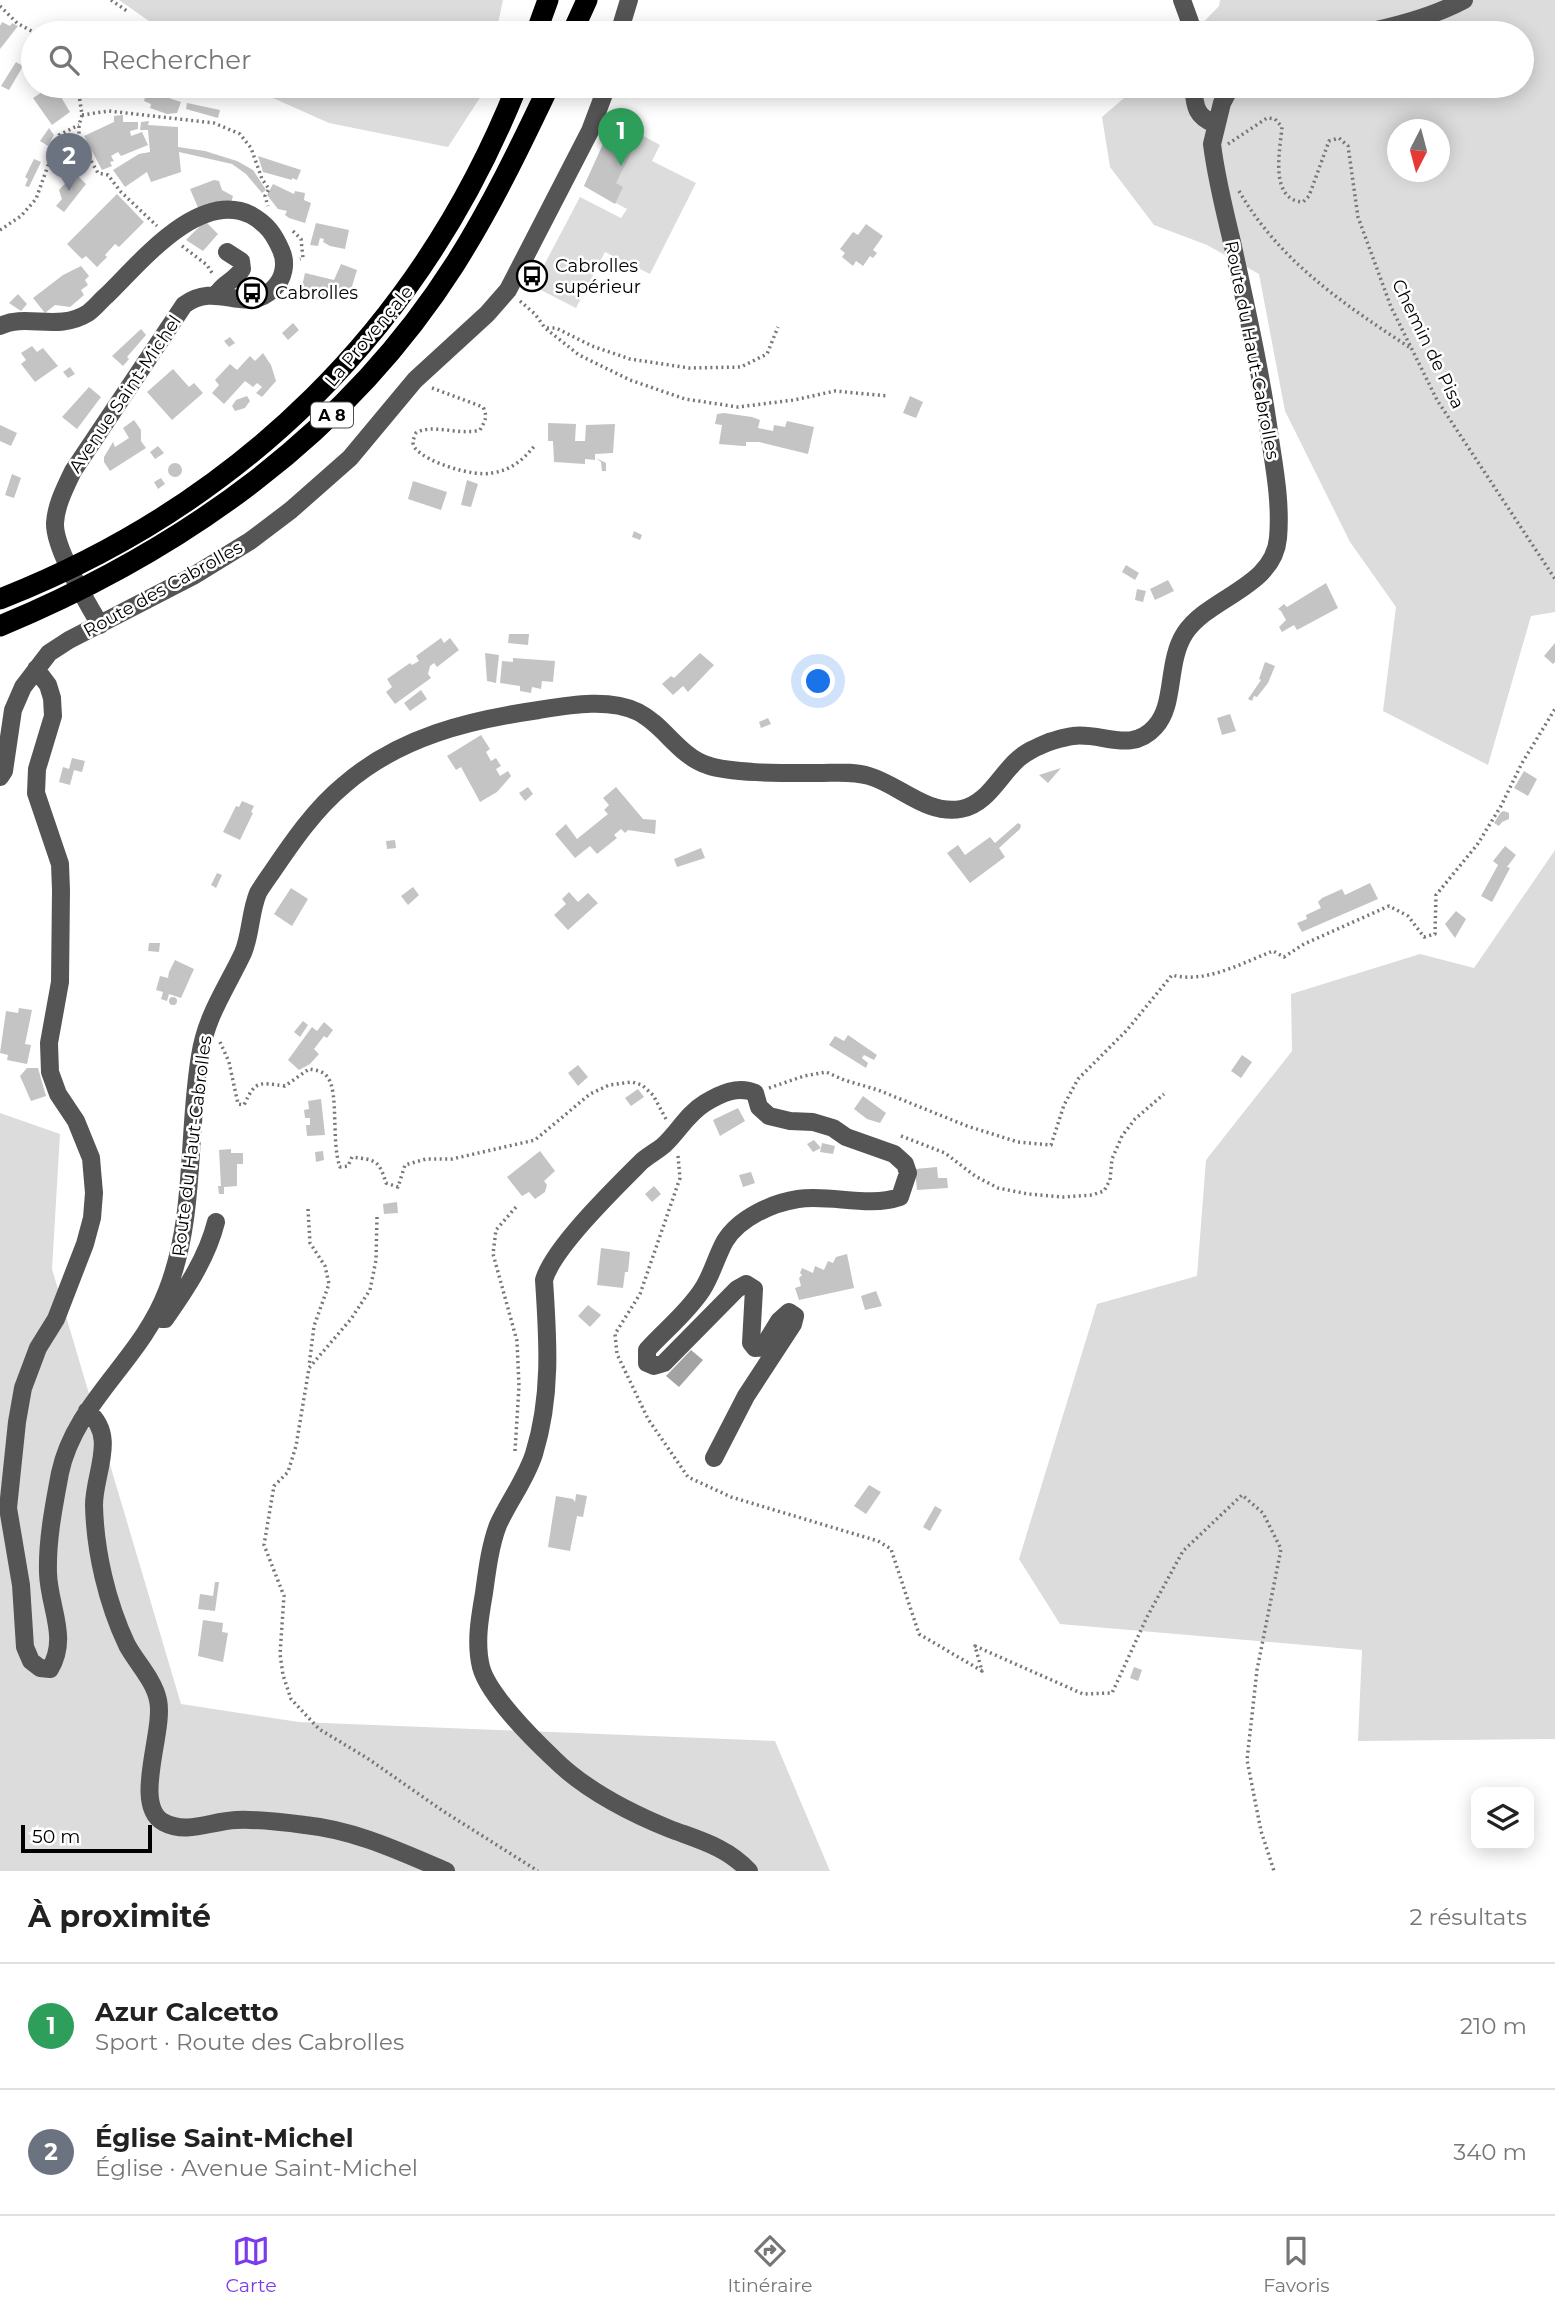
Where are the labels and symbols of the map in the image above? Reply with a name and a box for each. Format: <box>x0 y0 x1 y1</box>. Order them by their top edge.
pin: 1 <box>598 108 644 166</box>
north arrow <box>1387 119 1450 182</box>
pin: 2 <box>46 133 92 191</box>
street label: Route du Haut-Cabrolles <box>1220 239 1284 462</box>
place label: Cabrolles supérieur <box>555 255 641 298</box>
bus stop icon: Cabrolles supérieur <box>515 259 549 293</box>
bus stop icon: Cabrolles <box>235 276 269 310</box>
street label: Chemin de Pisa <box>1387 276 1469 412</box>
street label: La Provençale <box>320 281 418 391</box>
place label: Cabrolles <box>275 282 358 304</box>
street label: Avenue Saint-Michel <box>64 311 186 477</box>
road number: A 8 <box>311 402 353 428</box>
street label: Route des Cabrolles <box>80 536 247 642</box>
your location <box>801 664 835 698</box>
street label: Route du Haut-Cabrolles <box>168 1034 217 1258</box>
scale bar <box>21 1822 152 1854</box>

